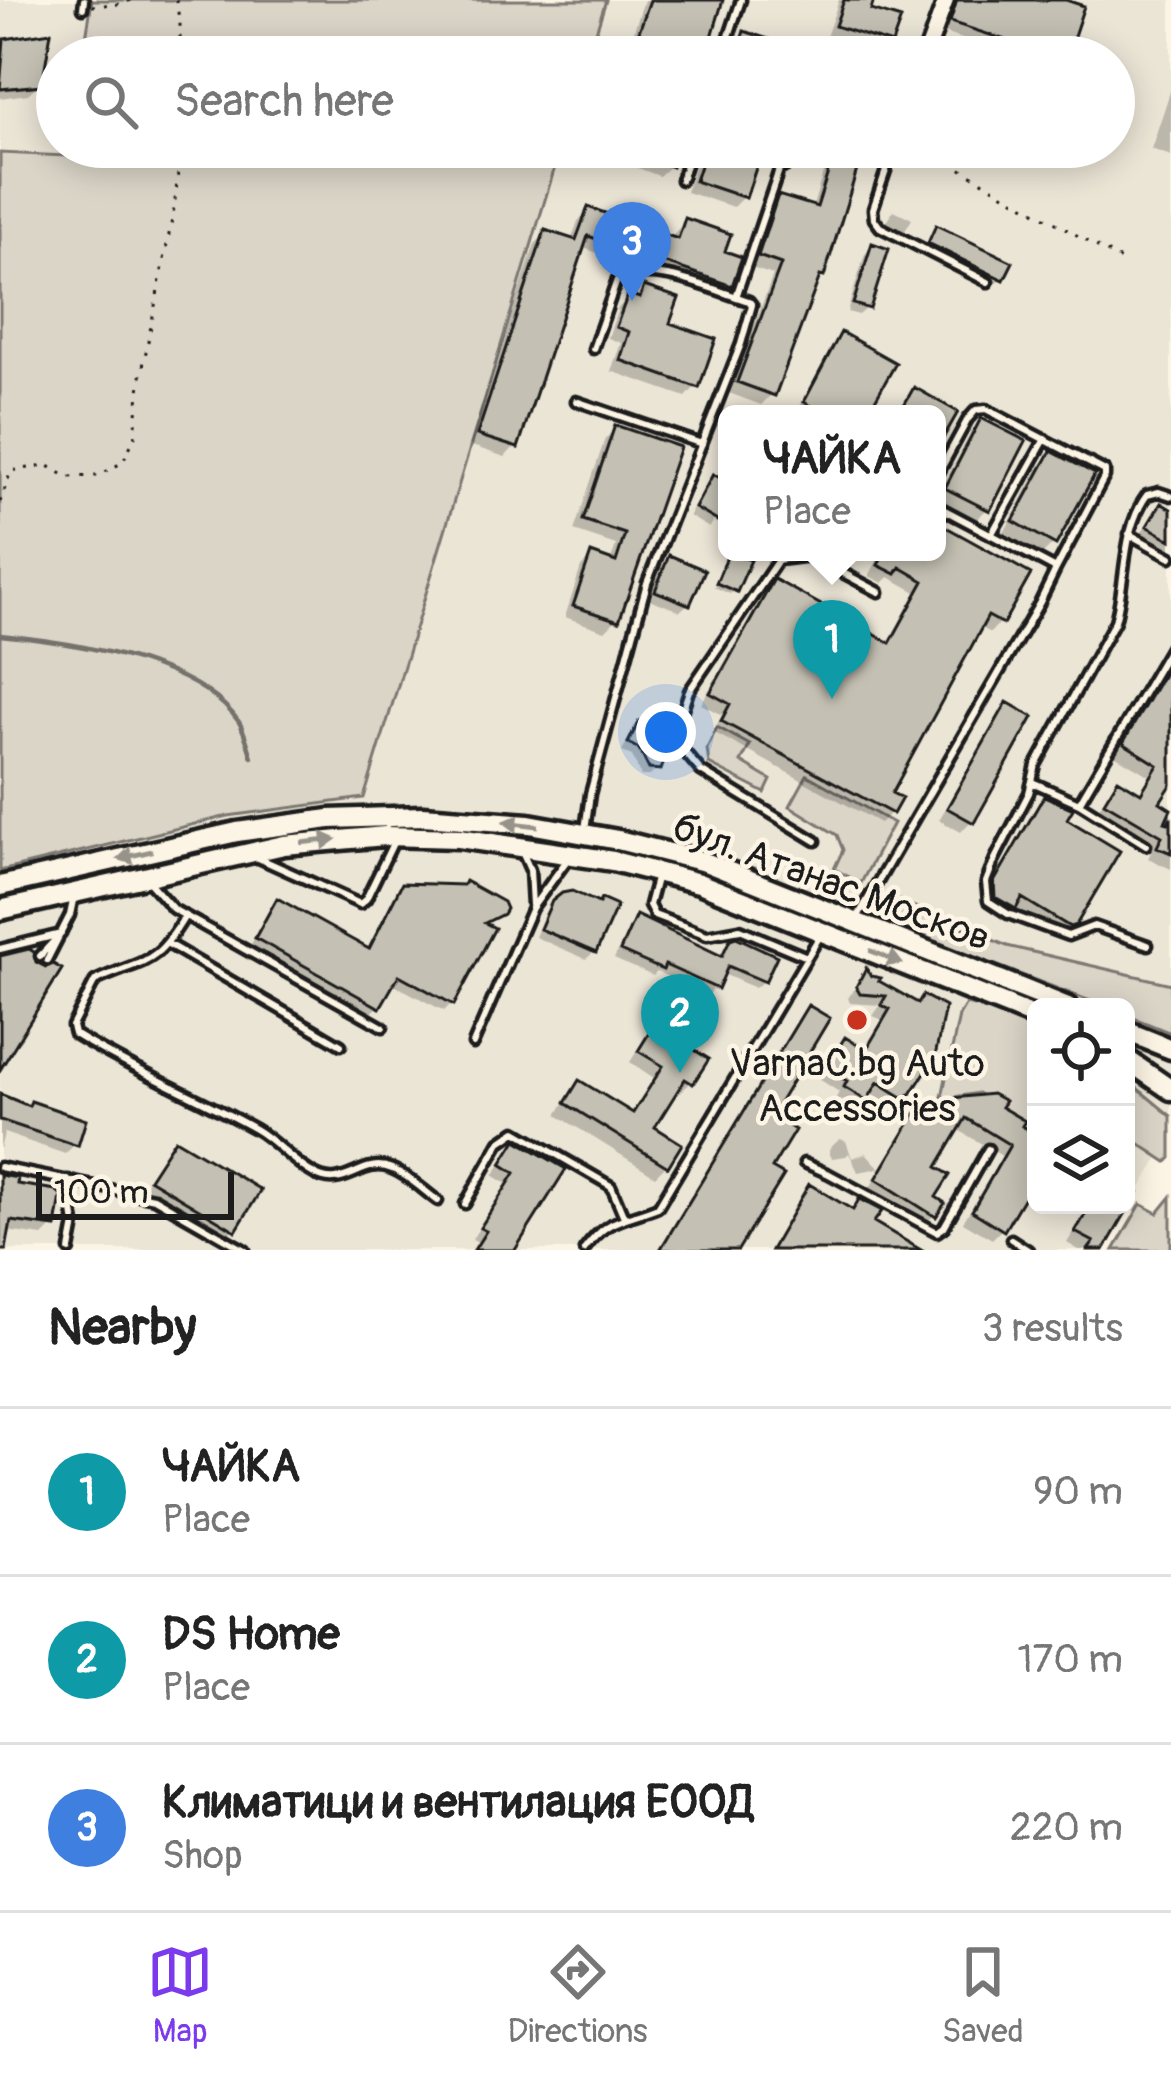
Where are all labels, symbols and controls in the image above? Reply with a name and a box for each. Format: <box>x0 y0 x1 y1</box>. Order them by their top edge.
search box <box>36 36 1135 168</box>
icon: search <box>78 69 144 135</box>
text: Search here <box>174 74 394 130</box>
pin: 3 <box>593 202 671 301</box>
popup <box>718 405 946 561</box>
text: ЧАЙКА <box>763 431 901 487</box>
text: Place <box>763 487 851 536</box>
pin: 1 <box>793 600 871 699</box>
your location <box>636 702 696 762</box>
street label: бул. Атанас Москов <box>666 802 997 963</box>
one-way arrow <box>502 814 539 833</box>
one-way arrow <box>301 831 339 850</box>
one-way arrow <box>116 847 154 866</box>
one-way arrow <box>869 948 905 967</box>
pin: 2 <box>641 974 719 1073</box>
map controls <box>1027 998 1135 1214</box>
button: locate <box>1027 998 1135 1106</box>
marker: VarnaC.bg Auto Accessories <box>844 1007 870 1033</box>
place label: VarnaC.bg Auto Accessories <box>729 1039 985 1133</box>
button: layers <box>1027 1106 1135 1214</box>
scale bar <box>36 1166 234 1219</box>
text: 100 m <box>54 1172 148 1213</box>
text: Nearby <box>48 1296 196 1360</box>
text: 3 results <box>982 1304 1123 1353</box>
text: ЧАЙКА <box>162 1439 300 1495</box>
text: 1 <box>79 1467 95 1516</box>
text: 90 m <box>1033 1467 1123 1516</box>
text: Place <box>162 1495 250 1544</box>
text: DS Home <box>162 1607 340 1663</box>
text: 2 <box>76 1635 98 1684</box>
text: 170 m <box>1017 1635 1123 1684</box>
text: Place <box>162 1663 250 1712</box>
text: Климатици и вентилация ЕООД <box>162 1775 753 1831</box>
text: 3 <box>76 1803 98 1852</box>
text: 220 m <box>1010 1803 1123 1852</box>
text: Shop <box>162 1831 243 1880</box>
tab: Map <box>147 1939 213 2052</box>
tab: Directions <box>508 1939 648 2052</box>
tab: Saved <box>942 1939 1024 2052</box>

